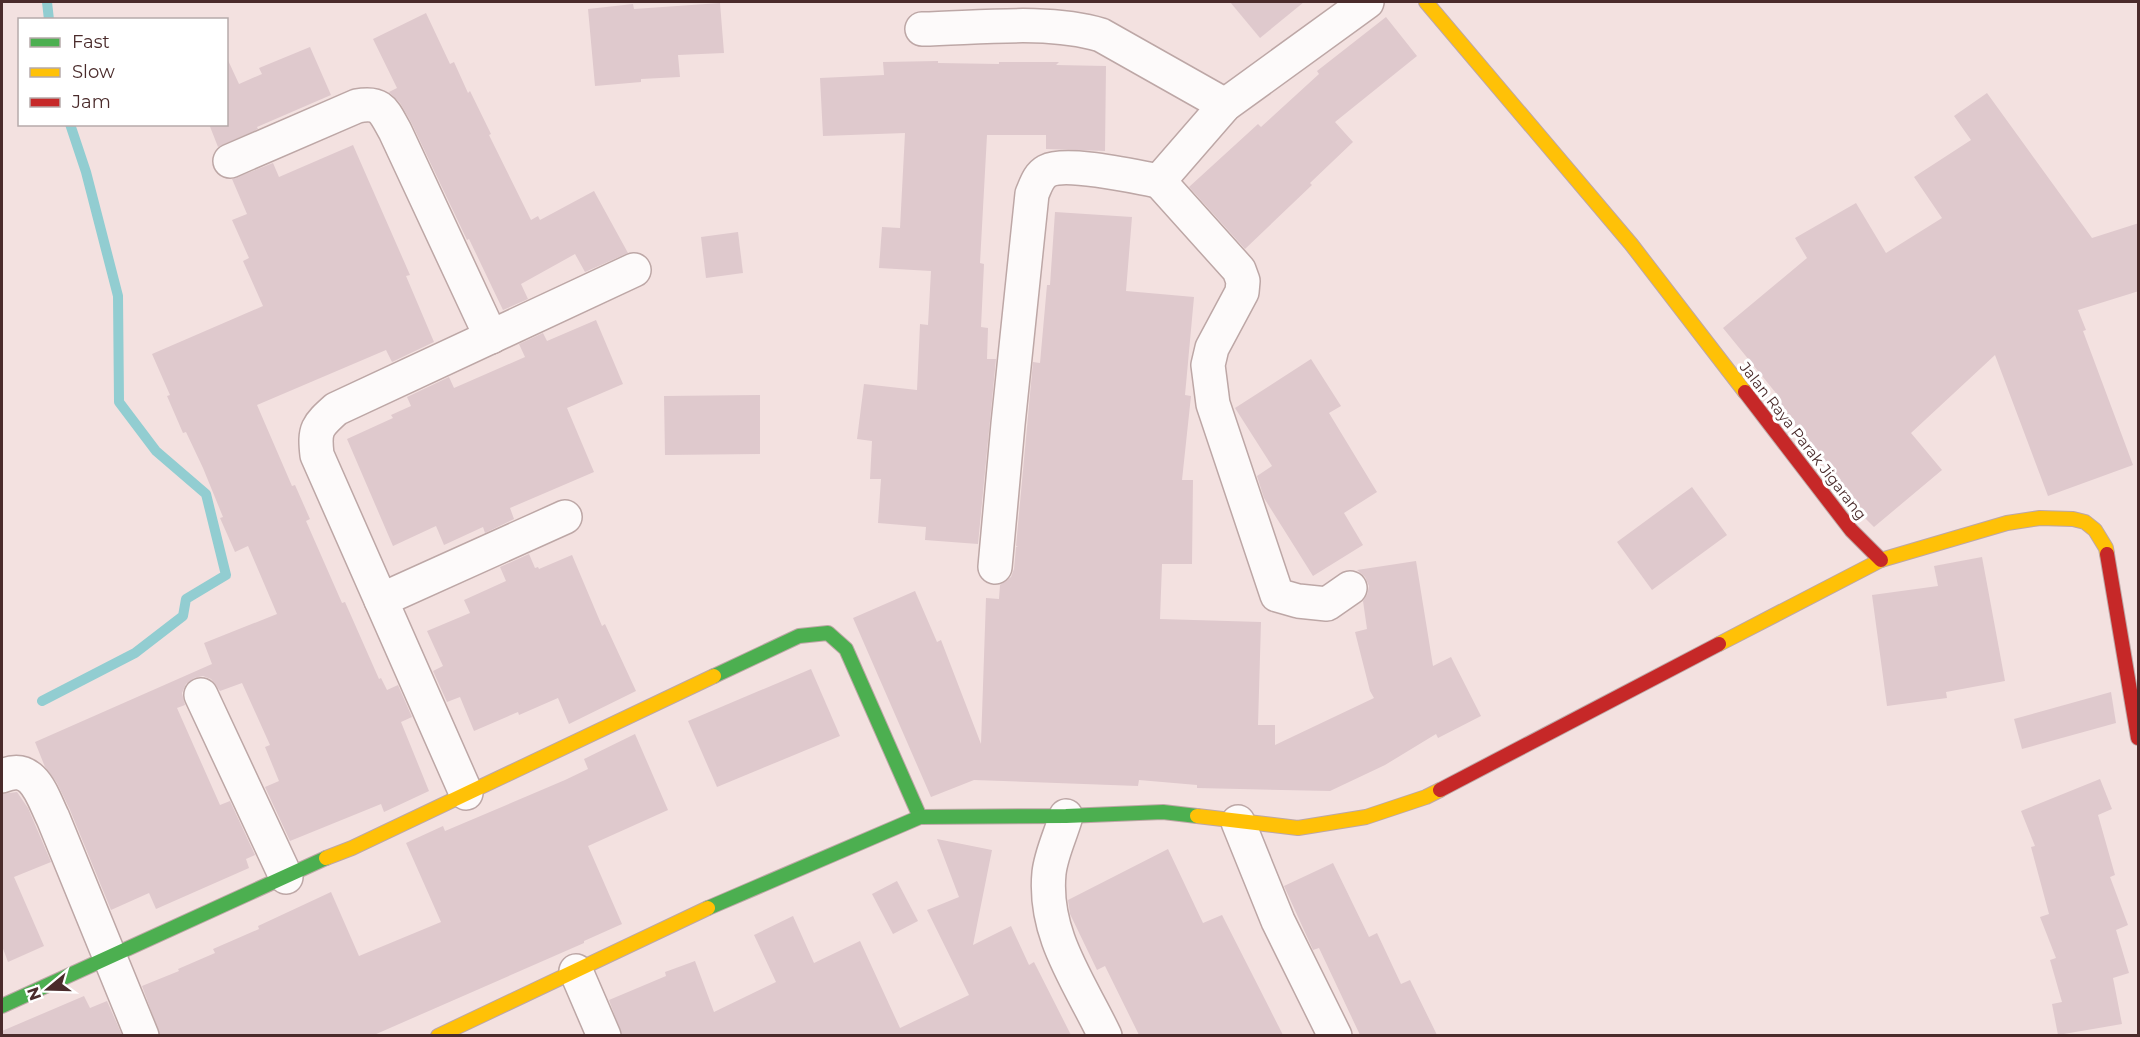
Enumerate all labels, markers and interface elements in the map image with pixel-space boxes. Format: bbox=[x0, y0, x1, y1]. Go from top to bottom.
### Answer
legend bbox=[18, 18, 228, 126]
text: Fast bbox=[72, 31, 110, 53]
text: Slow bbox=[72, 61, 115, 83]
text: Jam bbox=[71, 91, 111, 113]
street label: Jalan Raya Parak Jigarang bbox=[1735, 357, 1871, 523]
north arrow bbox=[18, 959, 78, 1019]
text: N bbox=[23, 985, 45, 1003]

